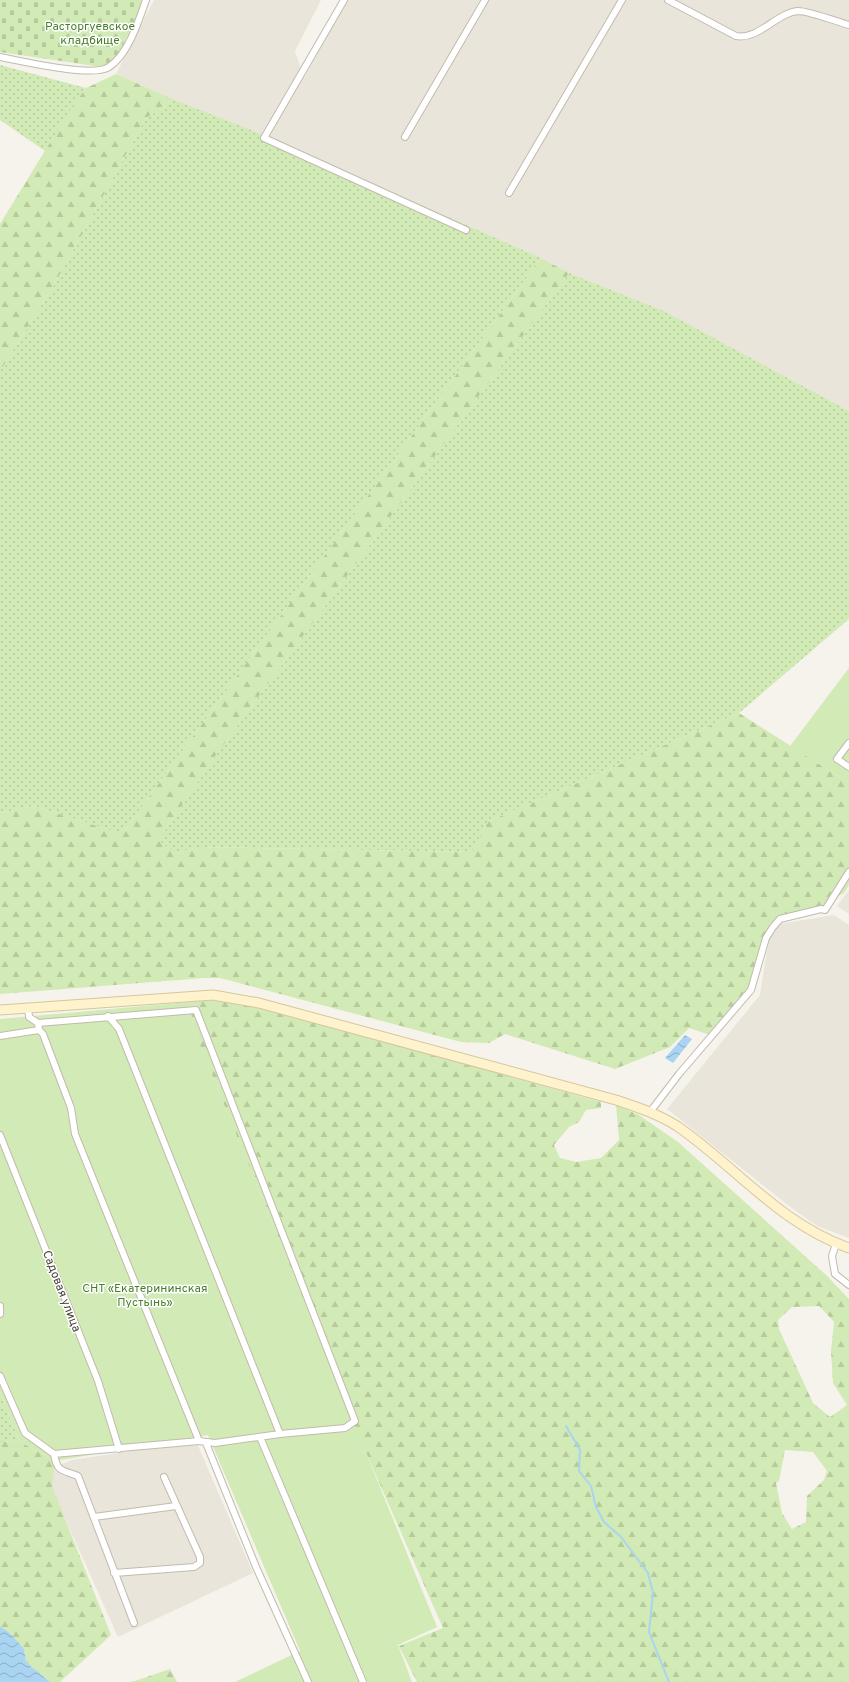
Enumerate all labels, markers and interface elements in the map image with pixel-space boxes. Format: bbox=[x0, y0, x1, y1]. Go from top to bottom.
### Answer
park label: Расторгуевское кладбище bbox=[45, 19, 135, 49]
street label: Садовая улица bbox=[38, 1248, 84, 1334]
park label: СНТ «Екатерининская Пустынь» bbox=[82, 1281, 208, 1311]

